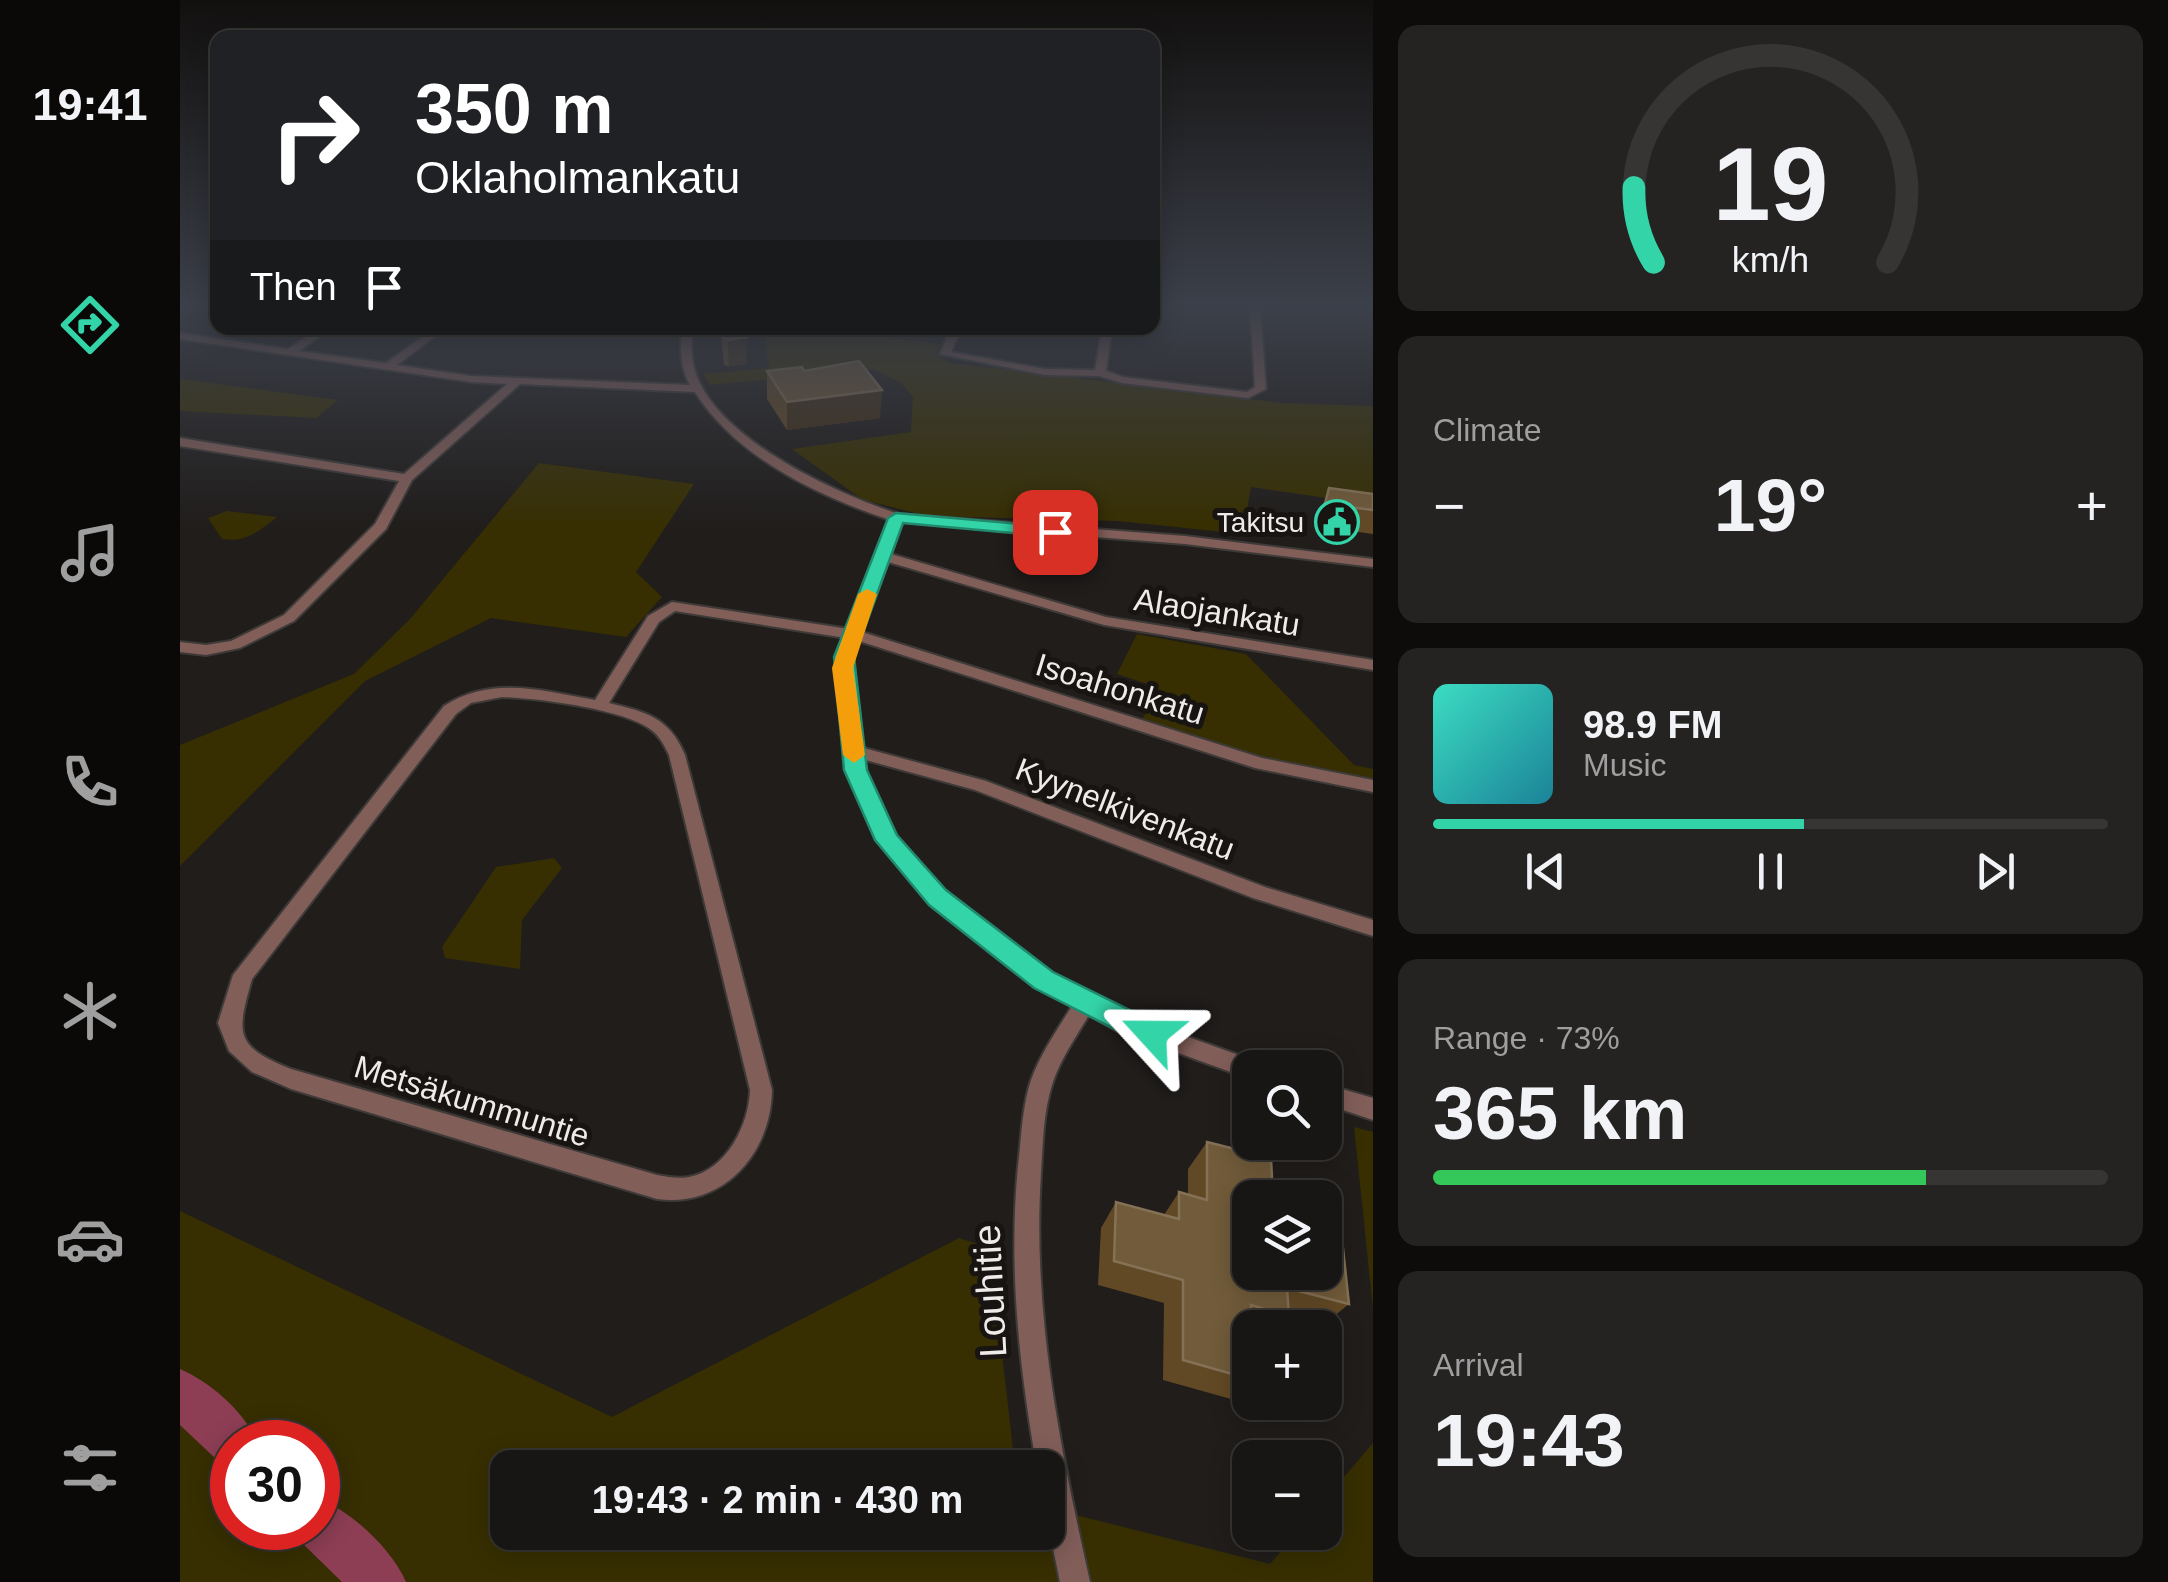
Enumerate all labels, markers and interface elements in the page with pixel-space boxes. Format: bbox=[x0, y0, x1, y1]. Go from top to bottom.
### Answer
icon: right bbox=[250, 70, 380, 200]
text: 350 m bbox=[415, 70, 613, 148]
text: 19:41 bbox=[32, 79, 148, 130]
text: 19 bbox=[1713, 126, 1828, 242]
text: Oklaholmankatu bbox=[415, 152, 740, 203]
text: km/h bbox=[1732, 240, 1809, 280]
icon: arrive bbox=[357, 260, 412, 315]
text: Then bbox=[250, 266, 337, 308]
icon: directions bbox=[55, 290, 125, 360]
text: Climate bbox=[1433, 412, 1541, 448]
text: 19° bbox=[1714, 463, 1827, 547]
text: − bbox=[1433, 475, 1465, 537]
text: + bbox=[2076, 475, 2108, 537]
pin bbox=[1013, 490, 1098, 575]
public building icon: Takitsu bbox=[1314, 499, 1360, 545]
icon: arrive bbox=[1028, 505, 1083, 560]
place label: Takitsu bbox=[1217, 507, 1304, 538]
icon: music bbox=[55, 518, 125, 588]
street label: Alaojankatu bbox=[1132, 581, 1302, 643]
street label: Isoahonkatu bbox=[1031, 646, 1209, 732]
text: 98.9 FM bbox=[1583, 704, 1722, 746]
icon: phone bbox=[55, 747, 125, 817]
text: Music bbox=[1583, 747, 1667, 783]
street label: Kyynelkivenkatu bbox=[1011, 751, 1239, 867]
icon: previous bbox=[1518, 844, 1573, 899]
icon: pause bbox=[1743, 844, 1798, 899]
icon: next bbox=[1968, 844, 2023, 899]
icon: climate bbox=[55, 976, 125, 1046]
position arrow bbox=[1100, 982, 1204, 1086]
text: Range · 73% bbox=[1433, 1020, 1620, 1056]
street label: Metsäkummuntie bbox=[350, 1048, 594, 1154]
map controls bbox=[1232, 1050, 1342, 1550]
button: search bbox=[1232, 1050, 1342, 1160]
text: 365 km bbox=[1433, 1071, 1687, 1155]
button: layers bbox=[1232, 1180, 1342, 1290]
icon: car bbox=[55, 1204, 125, 1274]
street label: Louhitie bbox=[966, 1223, 1014, 1359]
button: + bbox=[1232, 1310, 1342, 1420]
text: Arrival bbox=[1433, 1347, 1524, 1383]
text: 19:43 bbox=[1433, 1398, 1625, 1482]
speed limit sign: 30 bbox=[210, 1420, 340, 1550]
icon: filters bbox=[55, 1433, 125, 1503]
button: − bbox=[1232, 1440, 1342, 1550]
text: 19:43 · 2 min · 430 m bbox=[592, 1479, 963, 1521]

